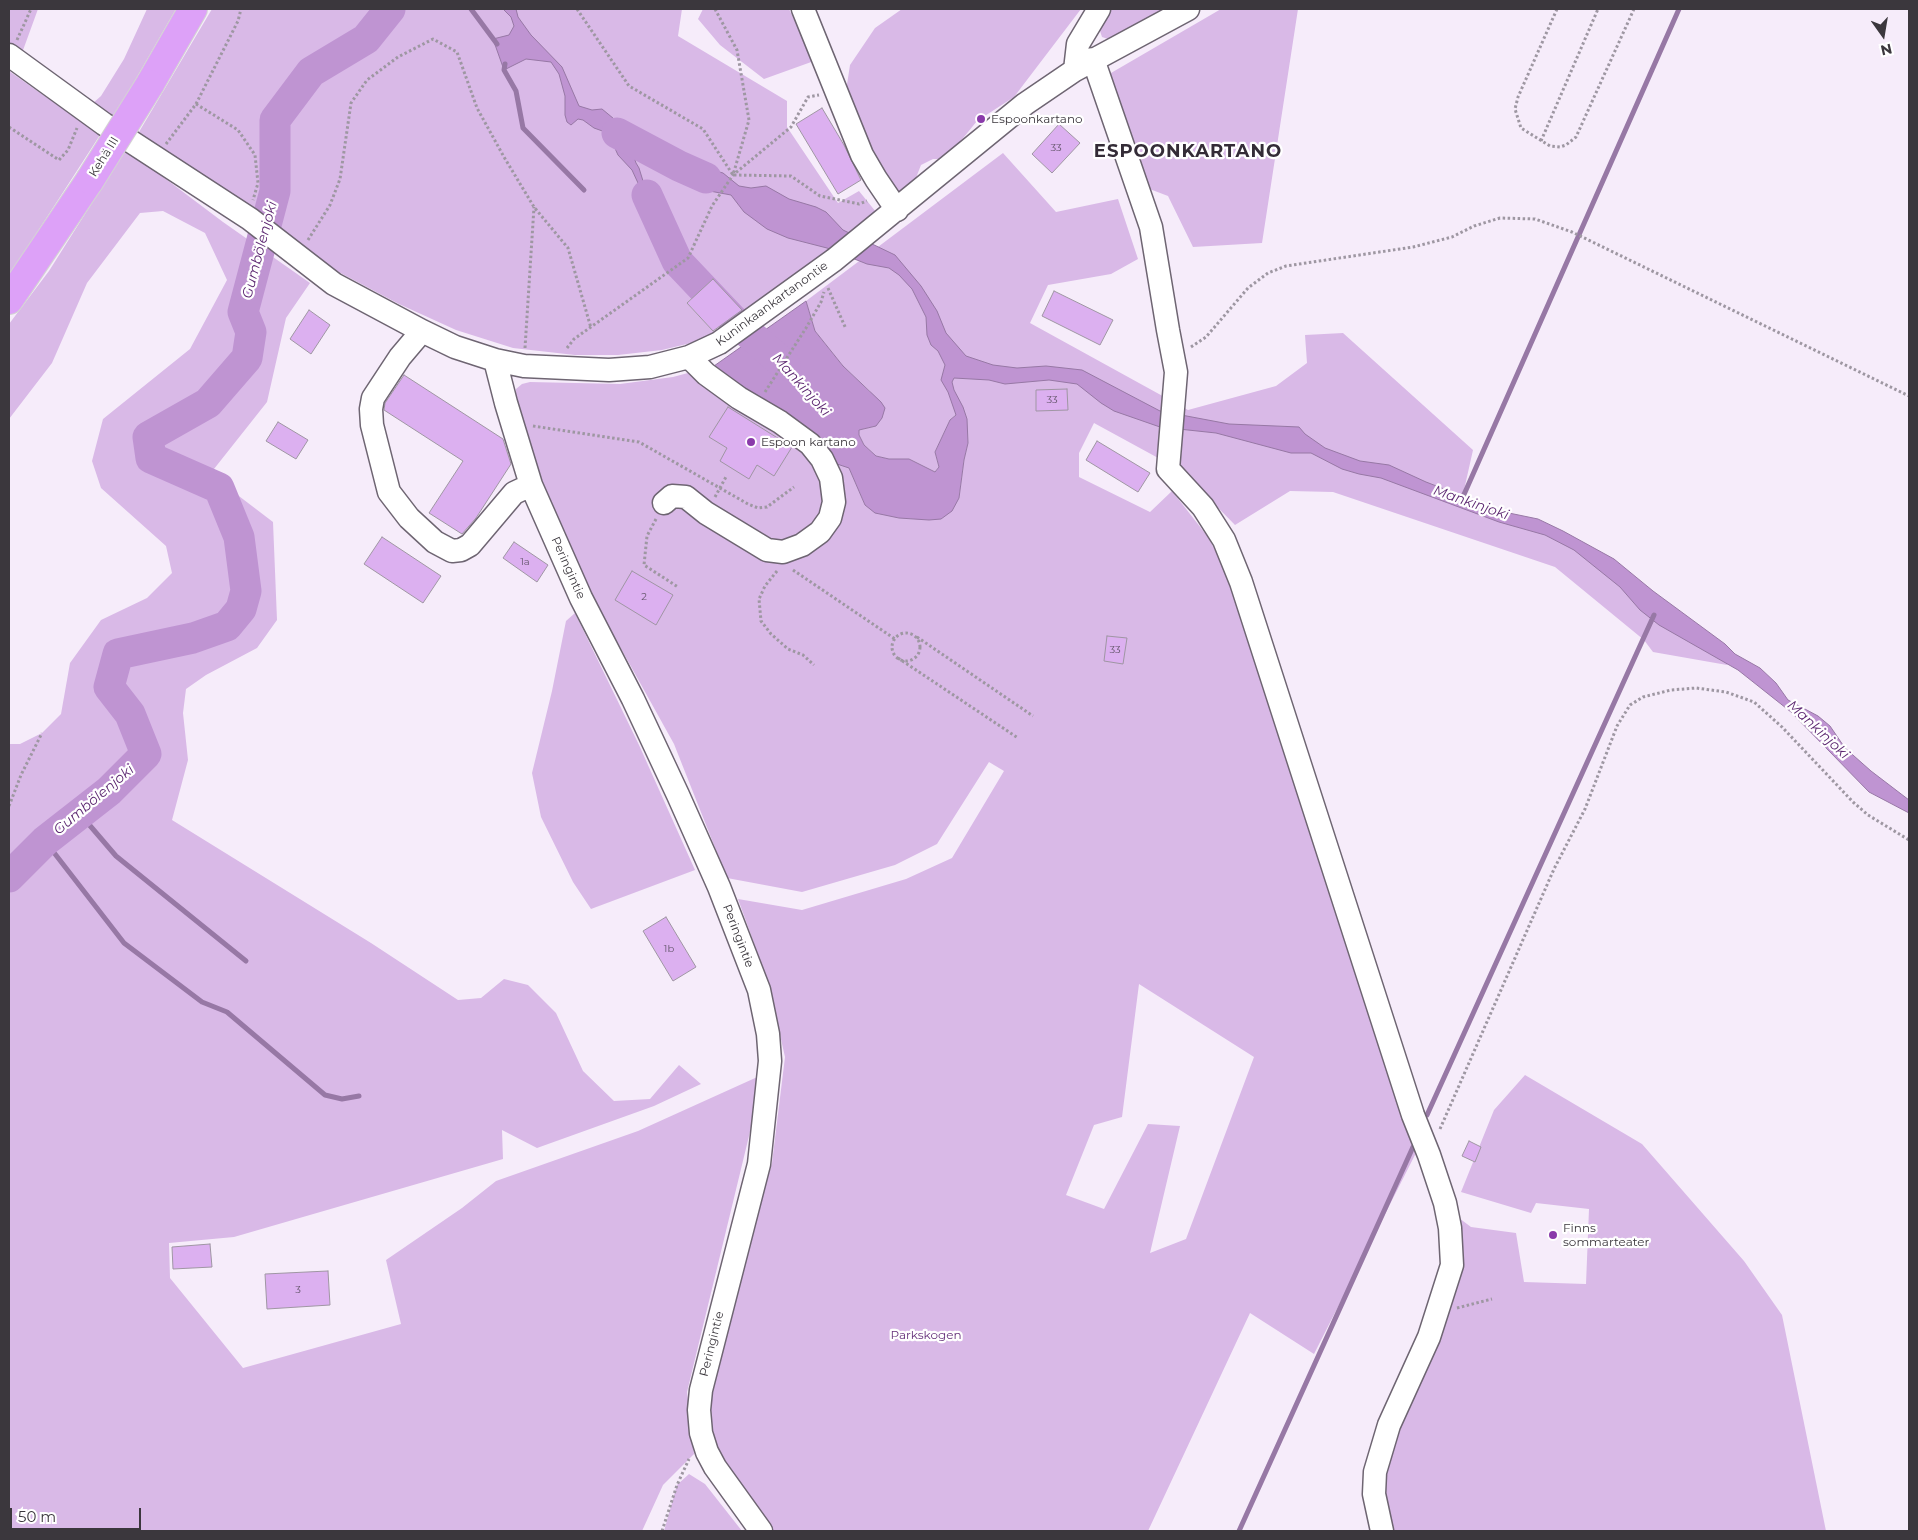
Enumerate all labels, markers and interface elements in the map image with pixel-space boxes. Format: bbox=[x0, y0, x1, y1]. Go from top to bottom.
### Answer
north arrow bbox=[1858, 10, 1908, 60]
text: N bbox=[1879, 40, 1894, 60]
place label: Espoonkartano bbox=[991, 112, 1083, 126]
marker: Espoonkartano bbox=[975, 113, 987, 125]
street label: Kehä III bbox=[86, 134, 122, 180]
district label: ESPOONKARTANO bbox=[1092, 141, 1284, 163]
house number: 33 bbox=[1050, 142, 1062, 154]
water label: Gumbölenjoki bbox=[239, 200, 281, 300]
street label: Kuninkaankartanontie bbox=[713, 258, 831, 350]
water label: Mankinjoki bbox=[768, 350, 834, 420]
house number: 33 bbox=[1046, 394, 1058, 406]
place label: Espoon kartano bbox=[761, 435, 856, 449]
marker: Espoon kartano bbox=[745, 436, 757, 448]
water label: Mankinjoki bbox=[1431, 482, 1511, 524]
street label: Peringintie bbox=[548, 535, 588, 601]
house number: 1a bbox=[520, 556, 530, 568]
house number: 2 bbox=[641, 591, 647, 603]
house number: 33 bbox=[1109, 644, 1121, 656]
water label: Mankinjoki bbox=[1784, 697, 1852, 763]
water label: Gumbölenjoki bbox=[50, 762, 138, 838]
street label: Peringintie bbox=[719, 902, 757, 970]
house number: 1b bbox=[664, 943, 674, 955]
place label: Finns sommarteater bbox=[1563, 1221, 1649, 1249]
marker: Finns sommarteater bbox=[1547, 1229, 1559, 1241]
house number: 3 bbox=[295, 1284, 301, 1296]
street label: Peringintie bbox=[697, 1310, 727, 1378]
park label: Parkskogen bbox=[890, 1328, 962, 1342]
scale bar bbox=[12, 1498, 144, 1530]
text: 50 m bbox=[18, 1507, 56, 1526]

